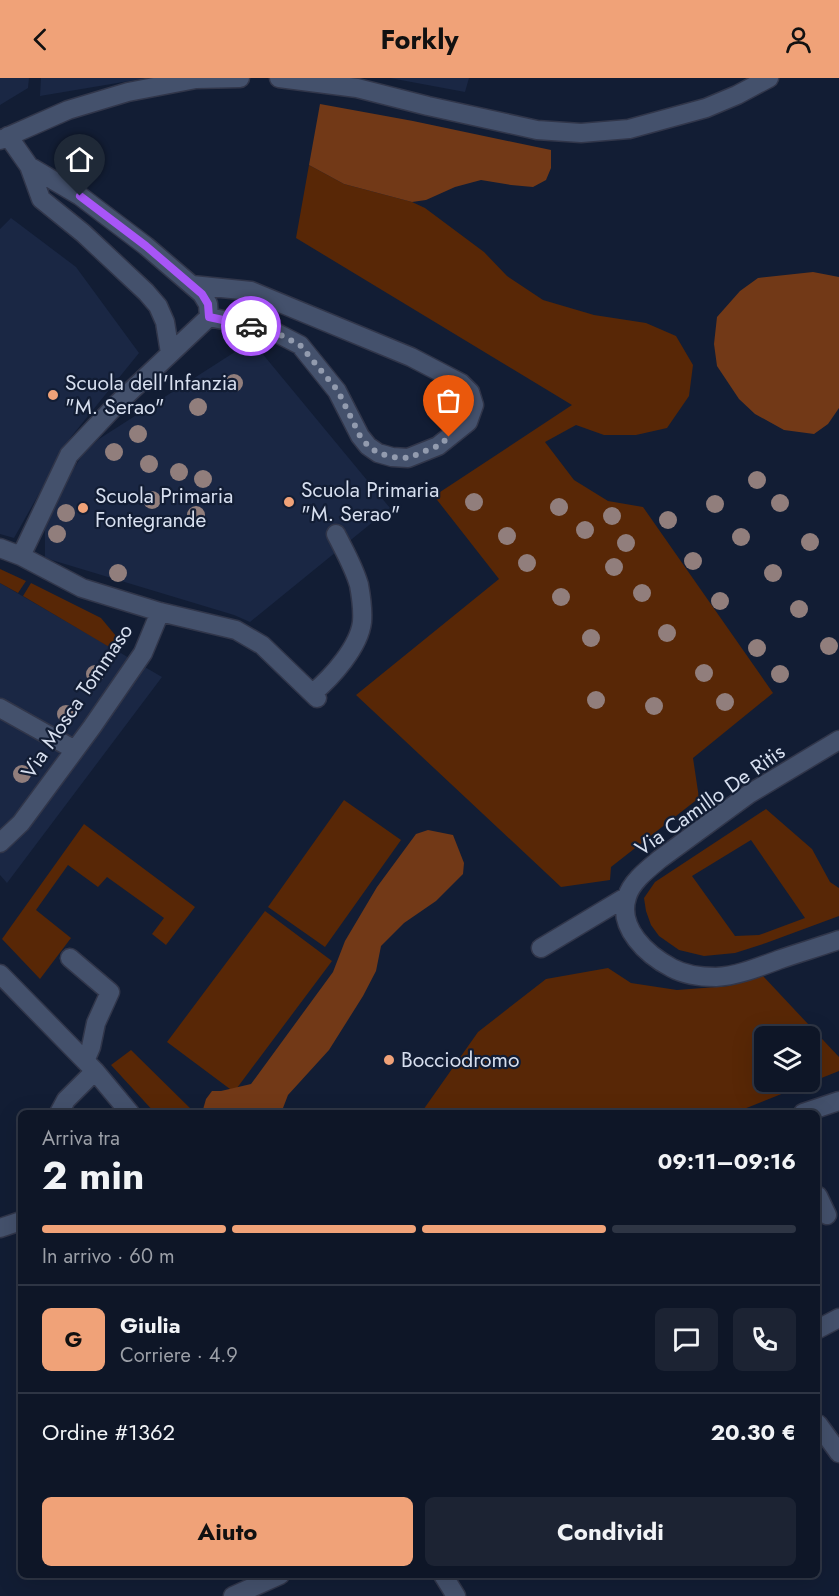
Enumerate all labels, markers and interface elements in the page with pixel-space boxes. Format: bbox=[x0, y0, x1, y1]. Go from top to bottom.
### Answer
text: Forkly bbox=[380, 20, 459, 59]
icon: back bbox=[24, 23, 57, 56]
icon: person bbox=[782, 23, 815, 56]
pin bbox=[54, 134, 105, 196]
icon: home bbox=[63, 143, 96, 176]
courier bbox=[221, 296, 281, 356]
icon: car bbox=[235, 310, 268, 343]
place label: Scuola dell'Infanzia "M. Serao" bbox=[65, 368, 237, 422]
pin bbox=[423, 375, 474, 437]
icon: bag bbox=[432, 384, 465, 417]
marker: Scuola dell'Infanzia "M. Serao" bbox=[46, 388, 60, 402]
place label: Scuola Primaria "M. Serao" bbox=[301, 475, 439, 529]
place label: Scuola Primaria Fontegrande bbox=[95, 481, 233, 535]
marker: Scuola Primaria "M. Serao" bbox=[282, 495, 296, 509]
marker: Scuola Primaria Fontegrande bbox=[76, 501, 90, 515]
street label: Via Mosca Tommaso bbox=[14, 618, 140, 784]
street label: Via Camillo De Ritis bbox=[629, 737, 791, 863]
map controls bbox=[754, 1026, 820, 1092]
button: layers bbox=[754, 1026, 820, 1092]
place label: Bocciodromo bbox=[401, 1045, 519, 1075]
marker: Bocciodromo bbox=[382, 1053, 396, 1067]
text: Arriva tra bbox=[42, 1124, 120, 1153]
text: 09:11–09:16 bbox=[658, 1145, 796, 1177]
text: 2 min bbox=[42, 1147, 144, 1204]
text: In arrivo · 60 m bbox=[42, 1242, 174, 1271]
button: chat bbox=[655, 1308, 718, 1371]
button: phone bbox=[733, 1308, 796, 1371]
text: Giulia bbox=[120, 1309, 181, 1341]
text: G bbox=[65, 1323, 82, 1355]
text: Corriere · 4.9 bbox=[120, 1341, 238, 1370]
text: Ordine #1362 bbox=[42, 1416, 175, 1448]
text: 20.30 € bbox=[711, 1416, 796, 1448]
button: Aiuto bbox=[42, 1497, 413, 1566]
button: Condividi bbox=[425, 1497, 796, 1566]

